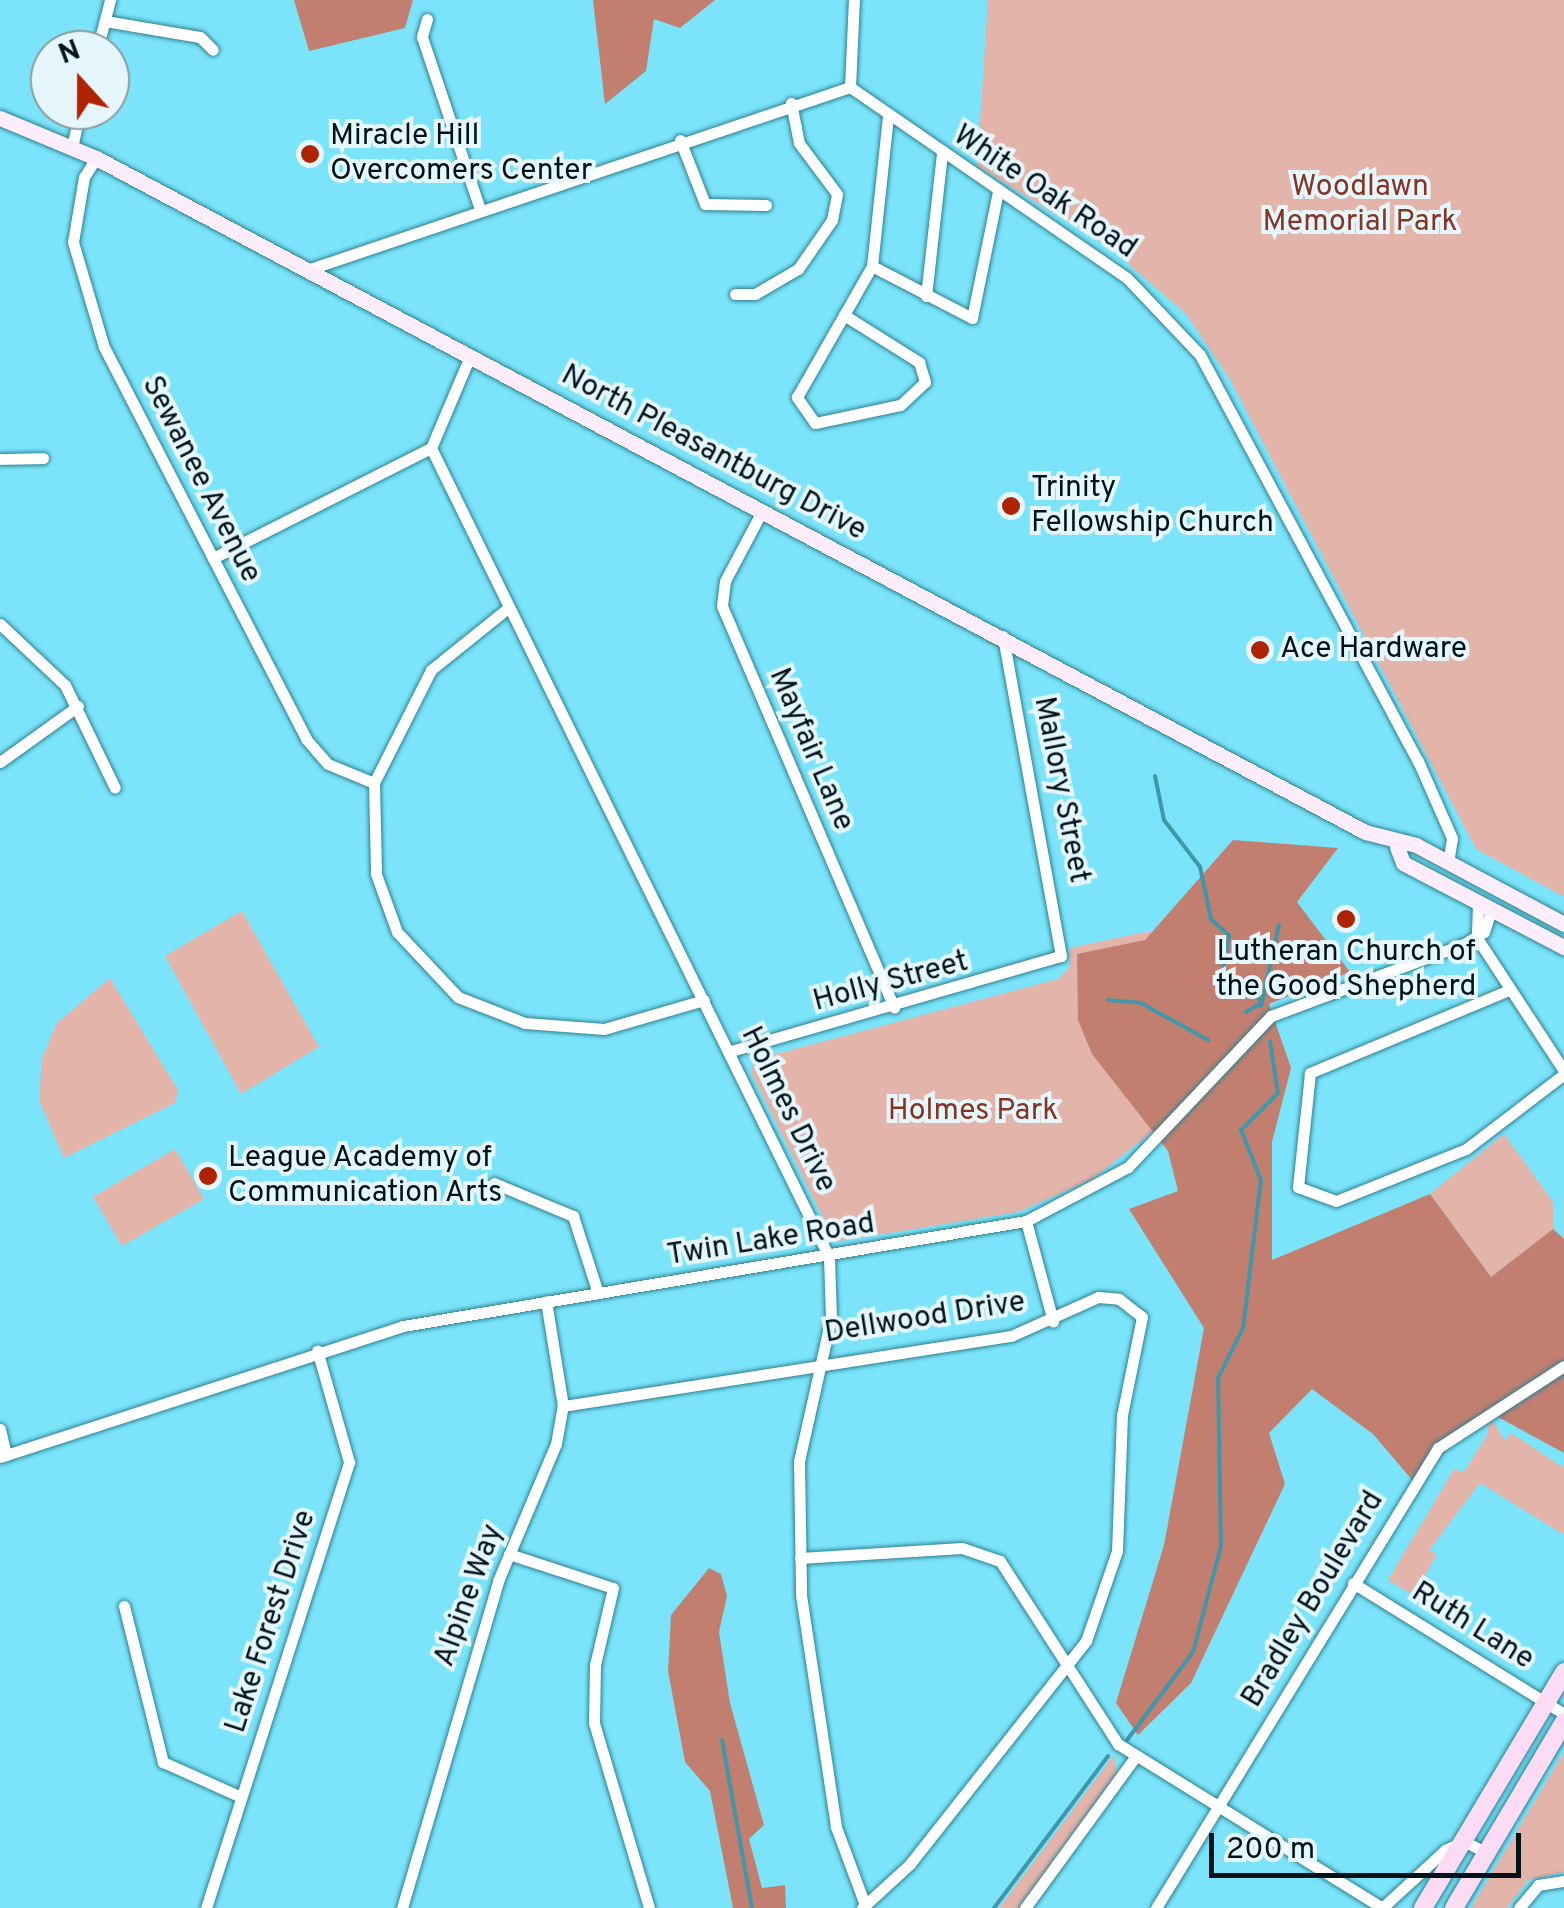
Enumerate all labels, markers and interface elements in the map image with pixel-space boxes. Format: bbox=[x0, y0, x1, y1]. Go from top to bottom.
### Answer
north arrow bbox=[30, 30, 130, 130]
text: N bbox=[54, 33, 86, 74]
street label: White Oak Road bbox=[945, 118, 1143, 268]
place label: Miracle Hill Overcomers Center bbox=[330, 119, 592, 190]
marker: Miracle Hill Overcomers Center bbox=[299, 143, 321, 165]
park label: Woodlawn Memorial Park bbox=[1263, 170, 1457, 240]
street label: North Pleasantburg Drive bbox=[554, 358, 872, 550]
street label: Sewanee Avenue bbox=[132, 370, 268, 590]
place label: Trinity Fellowship Church bbox=[1031, 471, 1274, 542]
marker: Trinity Fellowship Church bbox=[1000, 495, 1022, 517]
place label: Ace Hardware bbox=[1280, 632, 1467, 668]
marker: Ace Hardware bbox=[1249, 639, 1271, 661]
street label: Mayfair Lane bbox=[760, 663, 860, 837]
street label: Mallory Street bbox=[1024, 694, 1096, 886]
marker: Lutheran Church of the Good Shepherd bbox=[1335, 908, 1357, 930]
place label: Lutheran Church of the Good Shepherd bbox=[1216, 935, 1476, 1006]
street label: Holly Street bbox=[810, 945, 972, 1021]
street label: Holmes Drive bbox=[731, 1021, 843, 1199]
park label: Holmes Park bbox=[888, 1094, 1058, 1130]
place label: League Academy of Communication Arts bbox=[228, 1141, 504, 1212]
marker: League Academy of Communication Arts bbox=[197, 1165, 219, 1187]
street label: Twin Lake Road bbox=[665, 1207, 877, 1275]
street label: Dellwood Drive bbox=[822, 1285, 1028, 1353]
street label: Bradley Boulevard bbox=[1235, 1485, 1393, 1715]
street label: Lake Forest Drive bbox=[219, 1506, 325, 1738]
street label: Alpine Way bbox=[428, 1520, 512, 1672]
street label: Ruth Lane bbox=[1404, 1575, 1540, 1679]
scale bar bbox=[1214, 1813, 1526, 1875]
text: 200 m bbox=[1226, 1832, 1315, 1869]

